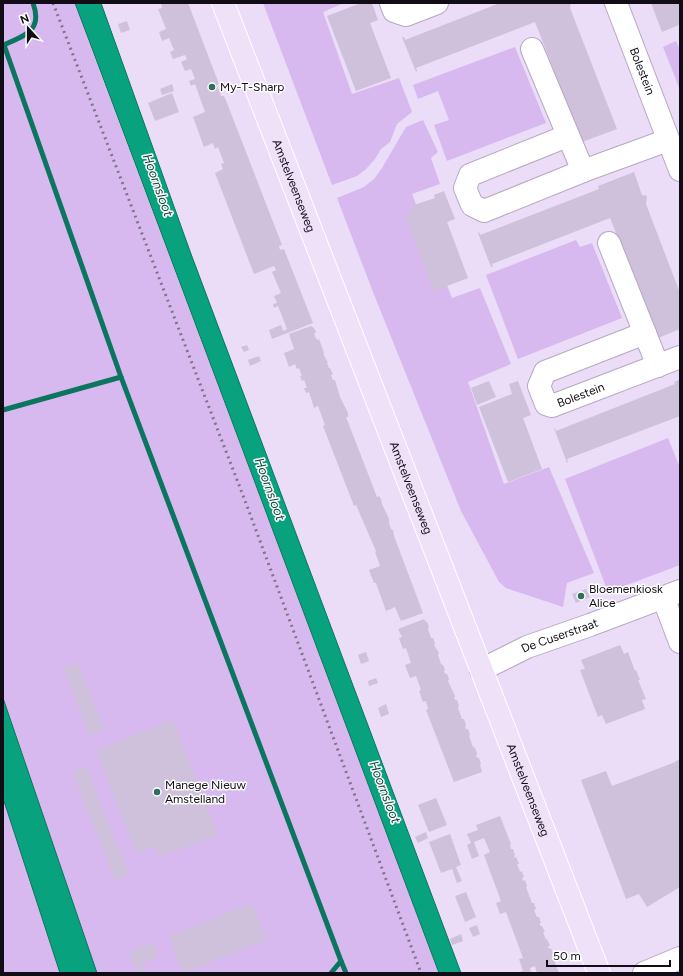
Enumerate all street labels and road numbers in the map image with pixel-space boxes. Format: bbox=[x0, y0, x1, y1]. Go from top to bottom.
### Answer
street label: Bolestein bbox=[627, 45, 658, 97]
street label: Amstelveenseweg bbox=[270, 137, 318, 234]
street label: Bolestein bbox=[555, 379, 607, 410]
street label: Amstelveenseweg bbox=[387, 439, 435, 536]
street label: De Cuserstraat bbox=[519, 615, 600, 656]
street label: Amstelveenseweg bbox=[504, 742, 552, 838]

